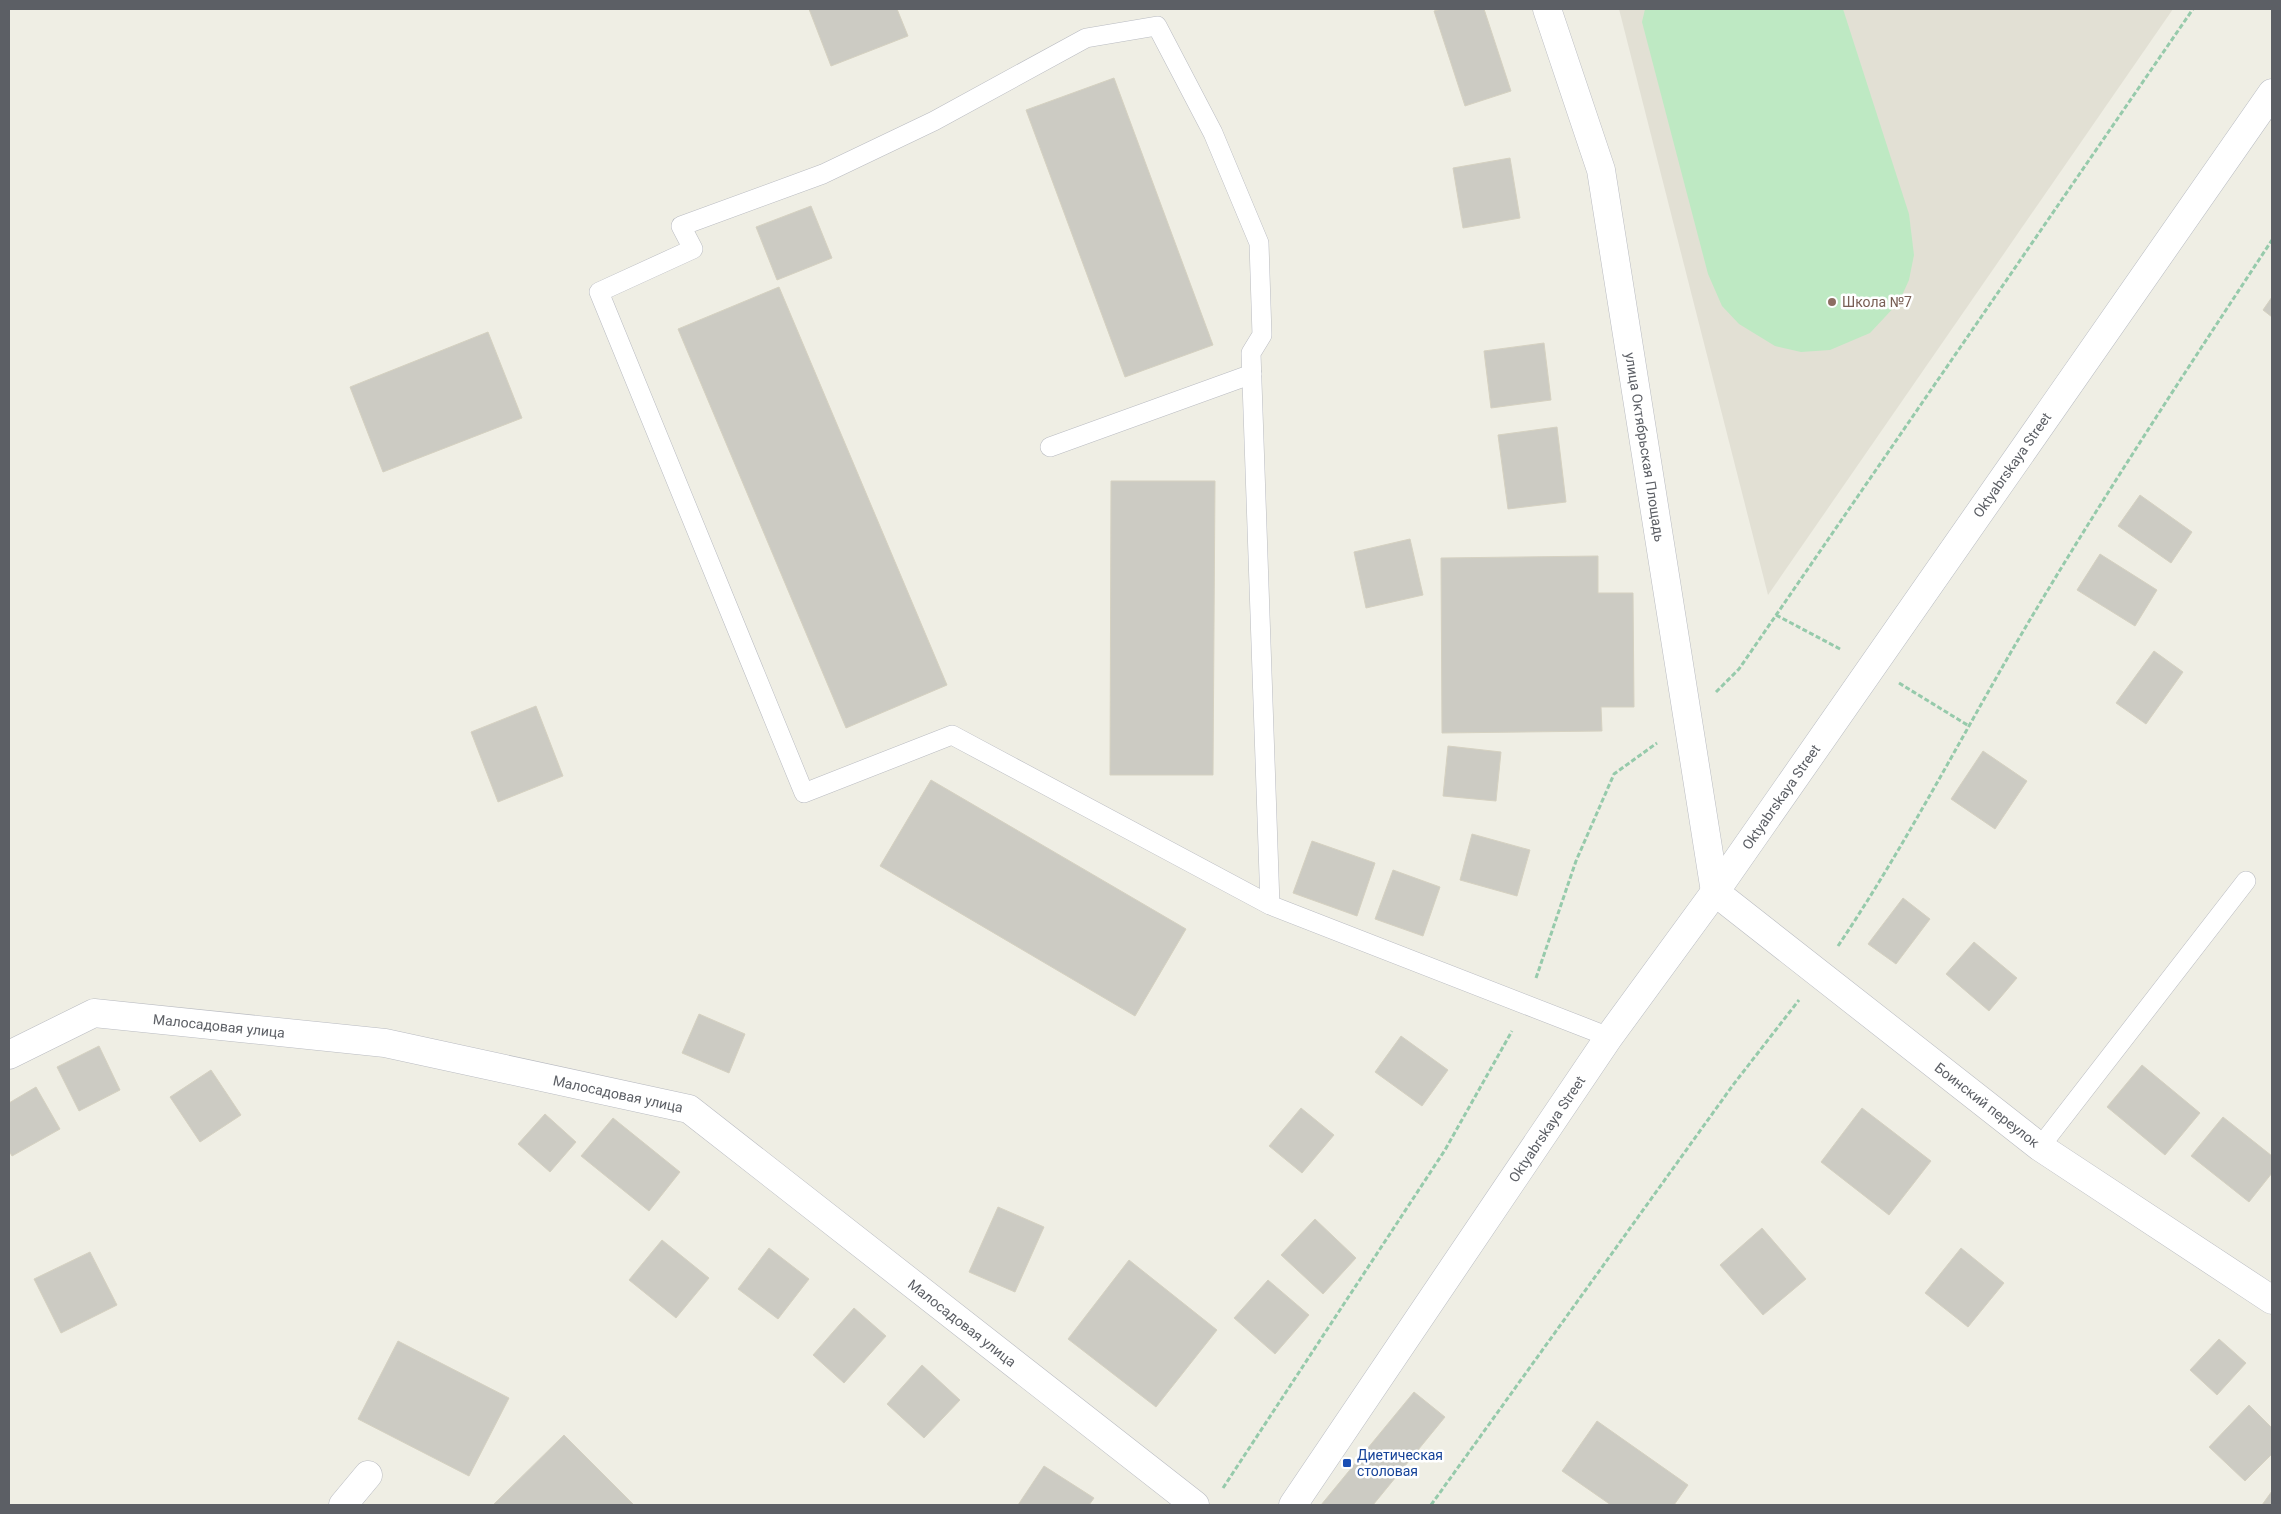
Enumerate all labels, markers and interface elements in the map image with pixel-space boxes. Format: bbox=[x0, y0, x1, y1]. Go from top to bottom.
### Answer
place label: Школа №7 bbox=[1842, 294, 1912, 310]
marker: Школа №7 bbox=[1826, 296, 1838, 308]
street label: улица Октябрьская Площадь bbox=[1622, 351, 1668, 543]
street label: Oktyabrskaya Street bbox=[1970, 409, 2054, 521]
street label: Oktyabrskaya Street bbox=[1739, 741, 1823, 853]
street label: Малосадовая улица bbox=[152, 1011, 286, 1041]
street label: Боинский переулок bbox=[1932, 1059, 2043, 1151]
street label: Малосадовая улица bbox=[552, 1072, 684, 1116]
street label: Oktyabrskaya Street bbox=[1506, 1073, 1589, 1185]
street label: Малосадовая улица bbox=[905, 1276, 1019, 1370]
place label: Диетическая столовая bbox=[1357, 1447, 1443, 1479]
marker: Диетическая столовая bbox=[1341, 1457, 1353, 1469]

